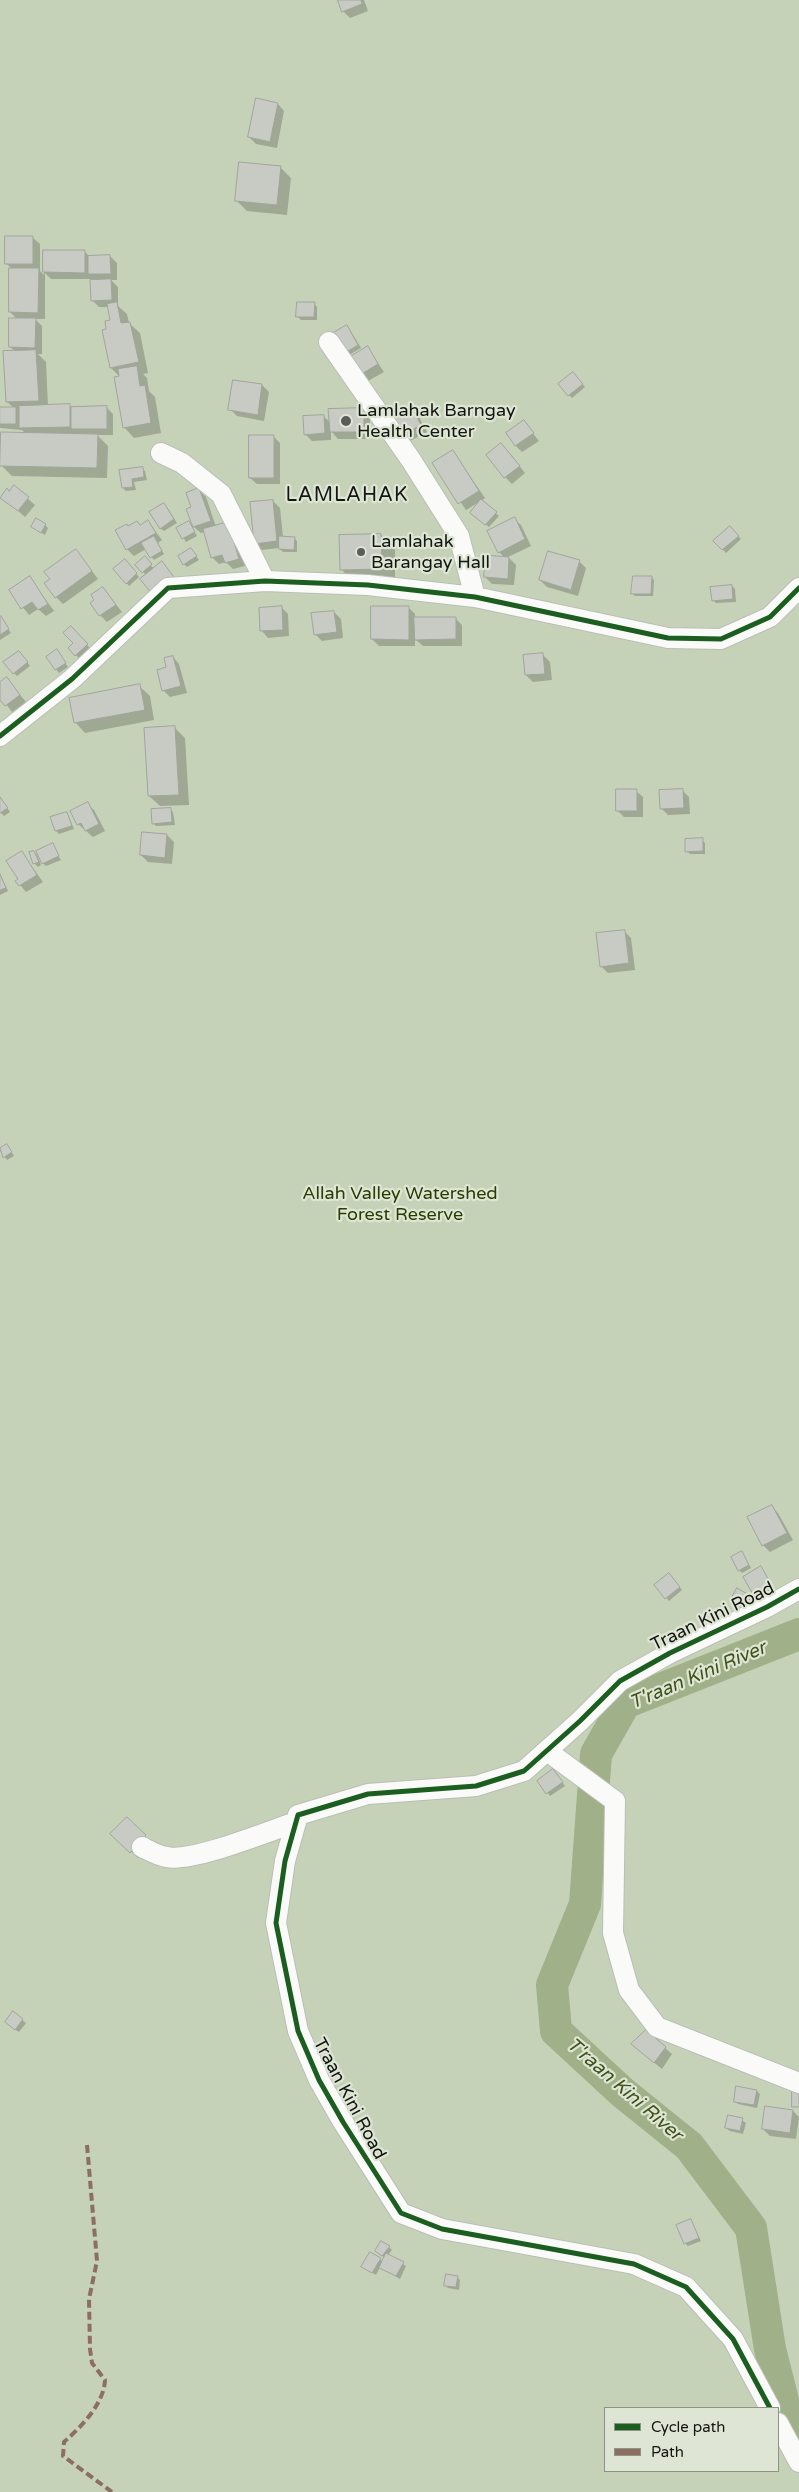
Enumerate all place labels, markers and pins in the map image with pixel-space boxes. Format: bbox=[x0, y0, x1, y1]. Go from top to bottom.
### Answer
place label: Lamlahak Barngay Health Center bbox=[357, 400, 516, 442]
marker: Lamlahak Barngay Health Center bbox=[339, 414, 353, 428]
place label: Lamlahak Barangay Hall bbox=[371, 531, 490, 574]
marker: Lamlahak Barangay Hall bbox=[355, 546, 367, 558]

